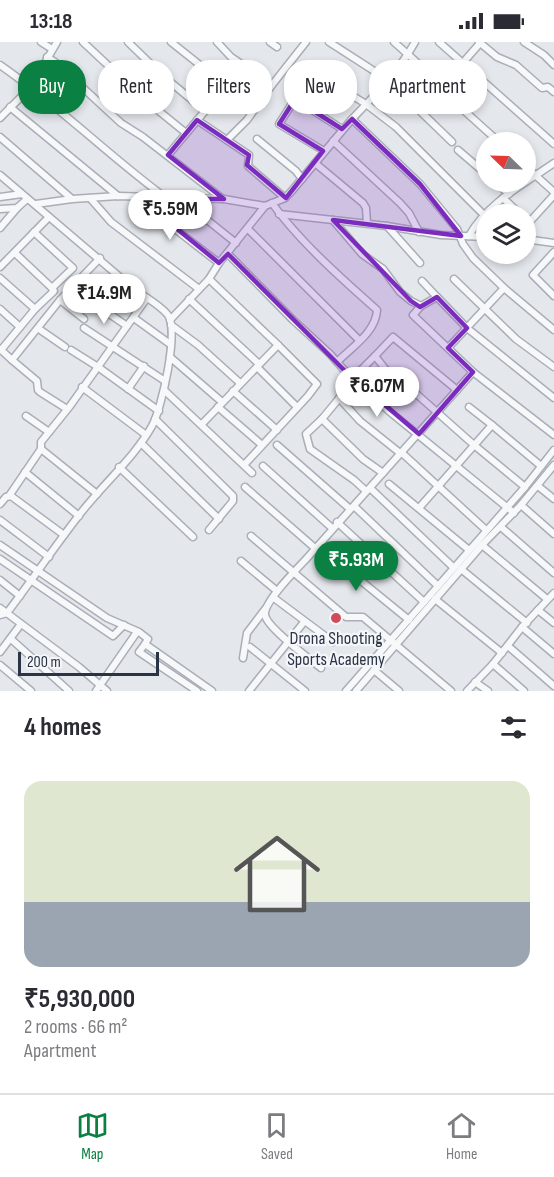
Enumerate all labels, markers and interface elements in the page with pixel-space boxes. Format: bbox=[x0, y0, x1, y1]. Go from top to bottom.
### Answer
text: 13:18 bbox=[30, 8, 72, 35]
chip: Buy bbox=[18, 60, 86, 114]
chip: Rent bbox=[98, 60, 174, 114]
chip: Filters bbox=[186, 60, 272, 114]
chip: New bbox=[284, 60, 357, 114]
chip: Apartment bbox=[369, 60, 487, 114]
north arrow bbox=[476, 132, 536, 192]
map controls bbox=[476, 132, 536, 264]
pin: ₹5.59M bbox=[121, 190, 219, 241]
text: ₹5.59M bbox=[142, 197, 198, 221]
button: layers bbox=[476, 204, 536, 264]
pin: ₹14.9M bbox=[55, 274, 153, 325]
text: ₹14.9M bbox=[76, 281, 132, 305]
pin: ₹6.07M bbox=[328, 367, 426, 418]
text: ₹6.07M bbox=[349, 374, 405, 398]
pin: ₹5.93M bbox=[307, 541, 405, 592]
text: ₹5.93M bbox=[328, 548, 384, 572]
marker: Drona Shooting Sports Academy bbox=[329, 611, 343, 625]
place label: Drona Shooting Sports Academy bbox=[287, 628, 385, 670]
scale bar bbox=[18, 649, 159, 676]
text: 200 m bbox=[27, 653, 61, 672]
icon: filters bbox=[497, 711, 530, 744]
text: 4 homes bbox=[24, 712, 101, 743]
icon: home bbox=[223, 820, 331, 928]
text: ₹5,930,000 bbox=[24, 984, 135, 1015]
text: 2 rooms · 66 m² bbox=[24, 1015, 128, 1039]
text: Apartment bbox=[24, 1039, 97, 1063]
tab: Map bbox=[76, 1109, 109, 1164]
tab: Saved bbox=[260, 1109, 293, 1164]
tab: Home bbox=[445, 1109, 478, 1164]

